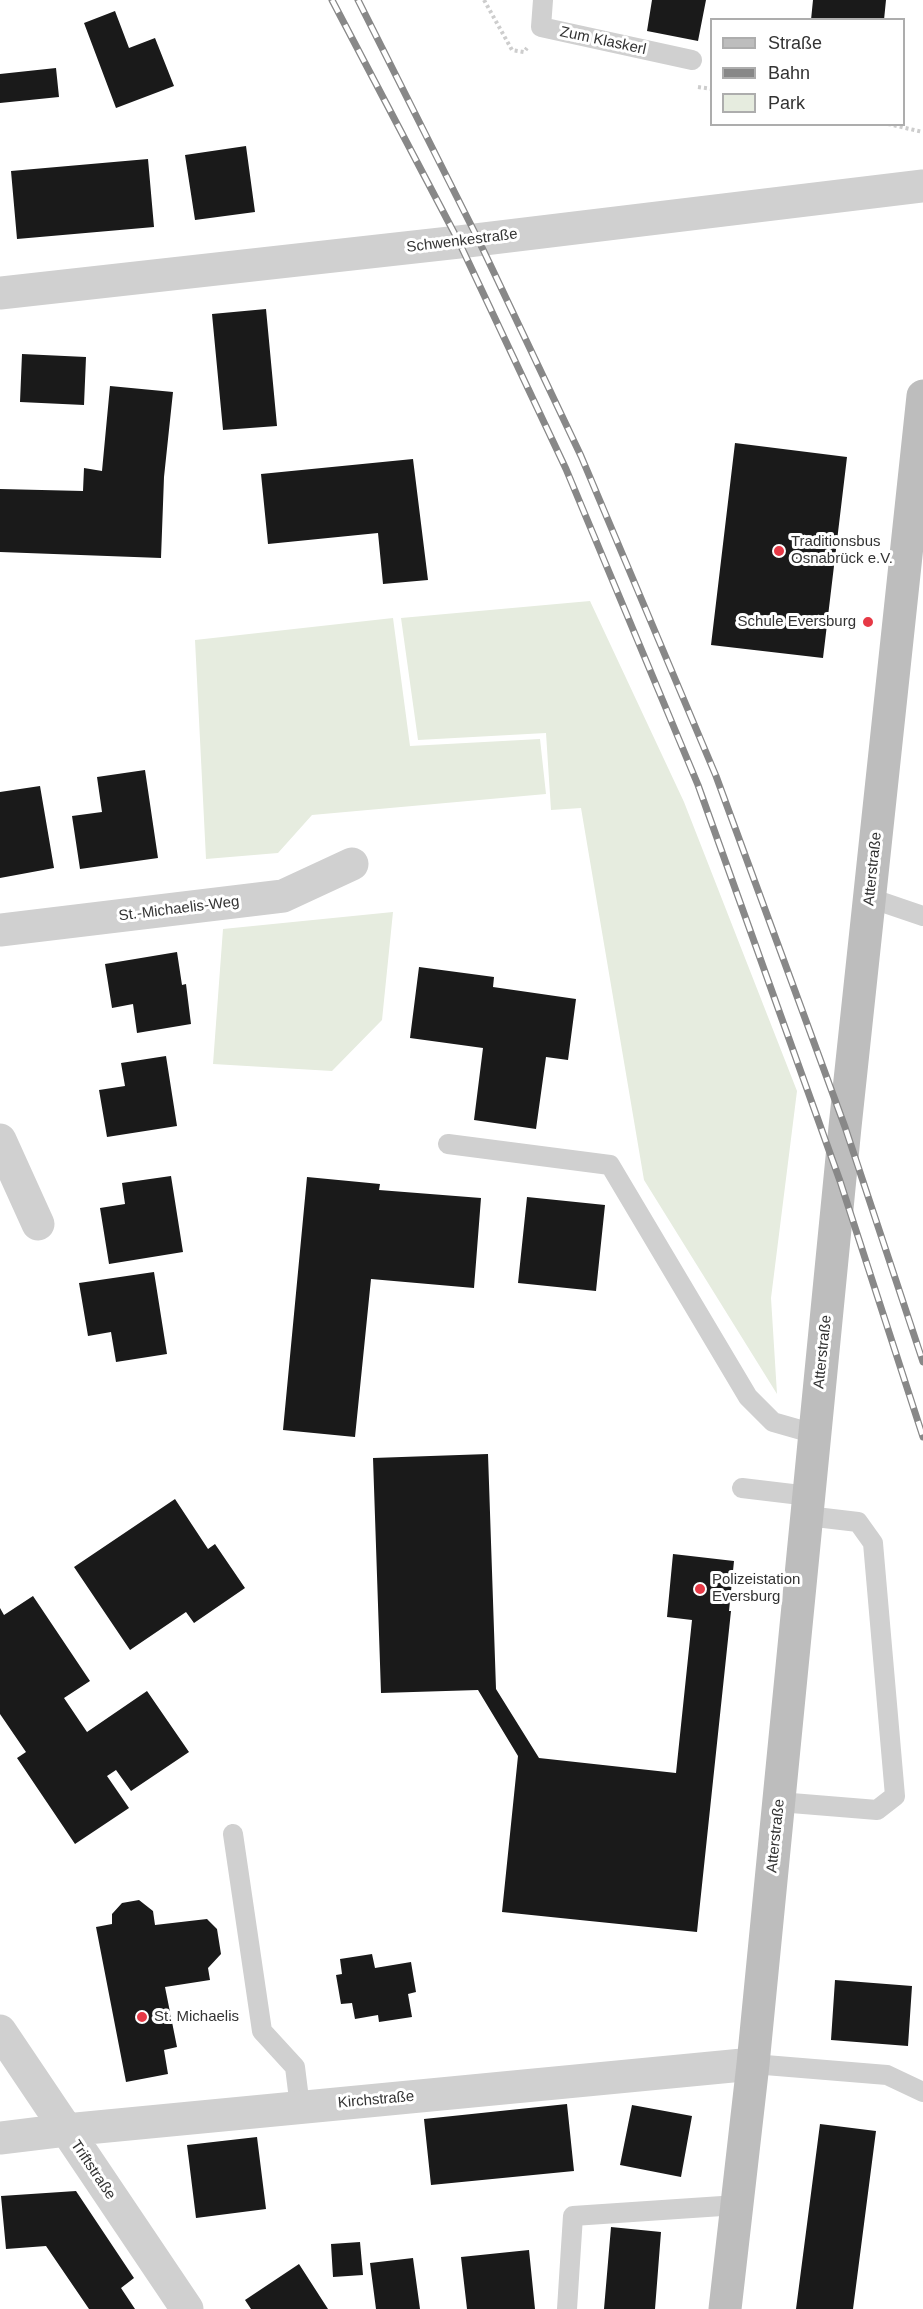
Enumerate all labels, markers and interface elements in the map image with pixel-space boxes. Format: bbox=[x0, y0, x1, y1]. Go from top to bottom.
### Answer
legend bbox=[710, 18, 905, 126]
street label: Zum Klaskerl bbox=[558, 23, 648, 59]
text: Straße bbox=[768, 33, 822, 53]
text: Bahn bbox=[768, 63, 810, 83]
text: Park bbox=[768, 93, 805, 113]
street label: Schwenkestraße bbox=[405, 225, 519, 257]
place label: Traditionsbus Osnabrück e.V. bbox=[791, 533, 893, 568]
marker: Traditionsbus Osnabrück e.V. bbox=[772, 544, 786, 558]
place label: Schule Eversburg bbox=[738, 613, 856, 631]
marker: Schule Eversburg bbox=[861, 615, 875, 629]
street label: Atterstraße bbox=[860, 831, 886, 907]
street label: St.-Michaelis-Weg bbox=[118, 893, 240, 925]
street label: Atterstraße bbox=[810, 1314, 836, 1390]
place label: Polizeistation Eversburg bbox=[712, 1571, 800, 1606]
marker: Polizeistation Eversburg bbox=[693, 1582, 707, 1596]
street label: Atterstraße bbox=[763, 1798, 789, 1874]
place label: St. Michaelis bbox=[154, 2008, 239, 2026]
marker: St. Michaelis bbox=[135, 2010, 149, 2024]
street label: Kirchstraße bbox=[337, 2088, 415, 2112]
street label: Triftstraße bbox=[67, 2137, 119, 2203]

